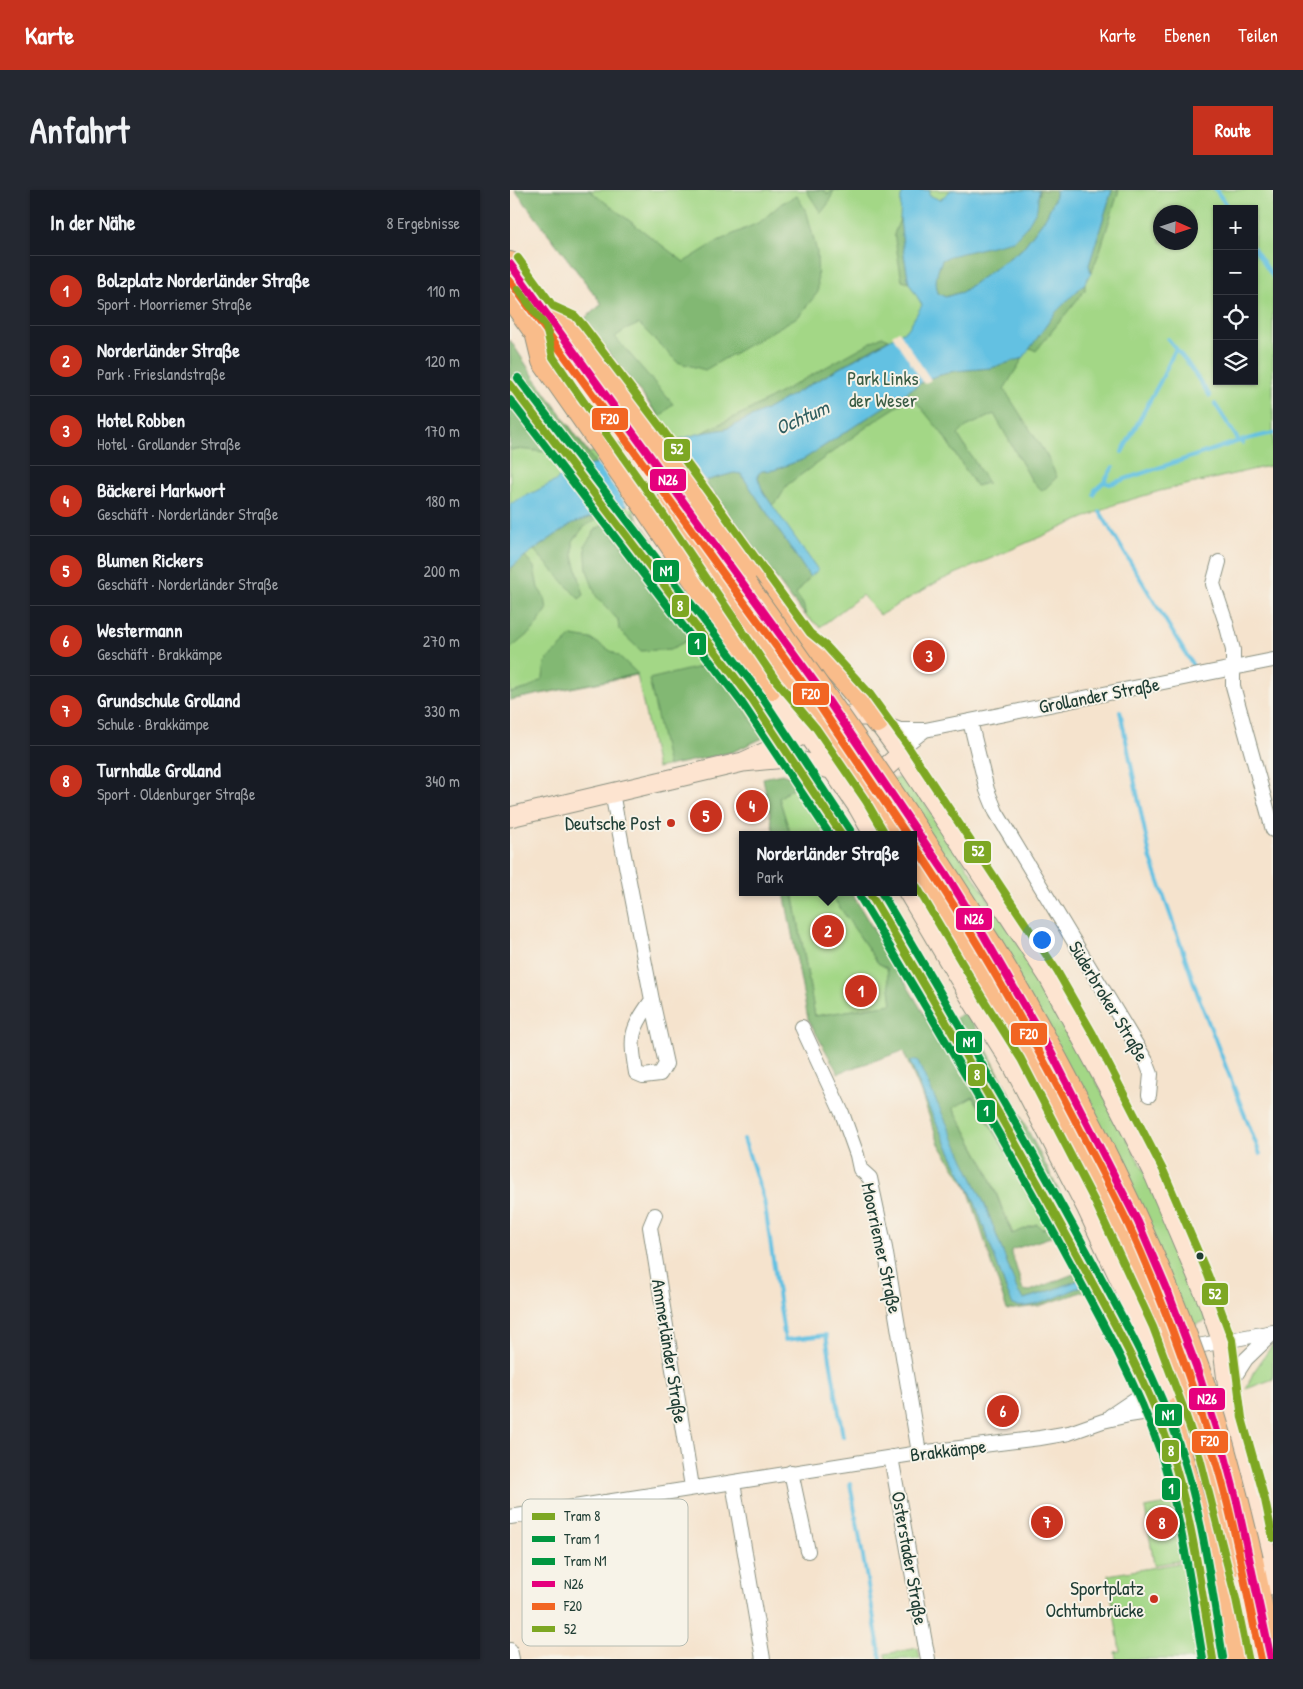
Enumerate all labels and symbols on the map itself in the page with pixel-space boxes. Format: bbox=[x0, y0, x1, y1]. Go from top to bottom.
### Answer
north arrow bbox=[1153, 205, 1198, 250]
park label: Park Links der Weser bbox=[847, 365, 919, 413]
water label: Ochtum bbox=[771, 393, 834, 441]
line badge: F20 bbox=[591, 407, 629, 431]
text: F20 bbox=[600, 409, 620, 428]
line badge: 52 bbox=[663, 438, 691, 462]
text: 52 bbox=[671, 439, 684, 458]
line badge: N26 bbox=[649, 468, 687, 492]
text: N26 bbox=[658, 470, 678, 489]
line badge: N1 bbox=[652, 559, 680, 583]
text: N1 bbox=[660, 561, 672, 580]
line badge: 8 bbox=[671, 594, 690, 618]
text: 8 bbox=[677, 596, 683, 615]
line badge: 1 bbox=[687, 632, 707, 656]
text: 1 bbox=[694, 634, 700, 653]
pin: 3 bbox=[913, 637, 945, 675]
street label: Grollander Straße bbox=[1036, 670, 1162, 719]
line badge: F20 bbox=[792, 682, 830, 706]
text: F20 bbox=[801, 684, 821, 703]
pin: 4 bbox=[736, 787, 768, 825]
pin: 5 bbox=[690, 797, 722, 835]
place label: Deutsche Post bbox=[565, 810, 661, 836]
marker: Deutsche Post bbox=[665, 817, 677, 829]
line badge: 52 bbox=[963, 840, 992, 864]
text: 52 bbox=[972, 841, 985, 860]
line badge: N26 bbox=[955, 907, 993, 931]
text: N26 bbox=[964, 909, 984, 928]
pin: 2 bbox=[812, 912, 844, 950]
your location bbox=[1029, 927, 1055, 953]
street label: Süderbroker Straße bbox=[1063, 936, 1155, 1066]
pin: 1 bbox=[845, 972, 877, 1010]
line badge: F20 bbox=[1010, 1022, 1048, 1046]
text: F20 bbox=[1019, 1024, 1039, 1043]
line badge: N1 bbox=[955, 1030, 983, 1054]
text: N1 bbox=[963, 1032, 975, 1051]
line badge: 8 bbox=[967, 1063, 986, 1087]
text: 8 bbox=[974, 1065, 980, 1084]
line badge: 1 bbox=[976, 1099, 996, 1123]
text: 1 bbox=[983, 1101, 989, 1120]
street label: Moorriemer Straße bbox=[855, 1180, 909, 1316]
unlabelled marker bbox=[1195, 1251, 1205, 1261]
street label: Ammerländer Straße bbox=[646, 1277, 694, 1425]
line badge: 52 bbox=[1201, 1282, 1229, 1306]
text: 52 bbox=[1209, 1284, 1222, 1303]
line badge: N26 bbox=[1188, 1387, 1226, 1411]
text: N26 bbox=[1197, 1389, 1217, 1408]
pin: 6 bbox=[987, 1392, 1019, 1430]
line badge: N1 bbox=[1154, 1403, 1183, 1427]
text: N1 bbox=[1162, 1405, 1174, 1424]
line badge: F20 bbox=[1191, 1430, 1229, 1454]
text: F20 bbox=[1200, 1431, 1220, 1450]
street label: Brakkämpe bbox=[909, 1432, 988, 1468]
line badge: 8 bbox=[1161, 1439, 1180, 1463]
text: 8 bbox=[1168, 1441, 1174, 1460]
line badge: 1 bbox=[1161, 1477, 1181, 1501]
text: 1 bbox=[1168, 1479, 1174, 1498]
street label: Osterstader Straße bbox=[885, 1489, 935, 1627]
legend bbox=[522, 1499, 688, 1646]
pin: 7 bbox=[1031, 1503, 1063, 1541]
pin: 8 bbox=[1146, 1504, 1178, 1542]
text: Tram 8 bbox=[564, 1506, 600, 1525]
text: Tram 1 bbox=[564, 1529, 599, 1548]
text: Tram N1 bbox=[564, 1551, 607, 1570]
text: N26 bbox=[564, 1574, 584, 1593]
place label: Sportplatz Ochtumbrücke bbox=[1045, 1575, 1144, 1623]
marker: Sportplatz Ochtumbrücke bbox=[1148, 1593, 1160, 1605]
text: F20 bbox=[563, 1596, 582, 1615]
text: 52 bbox=[564, 1619, 577, 1638]

